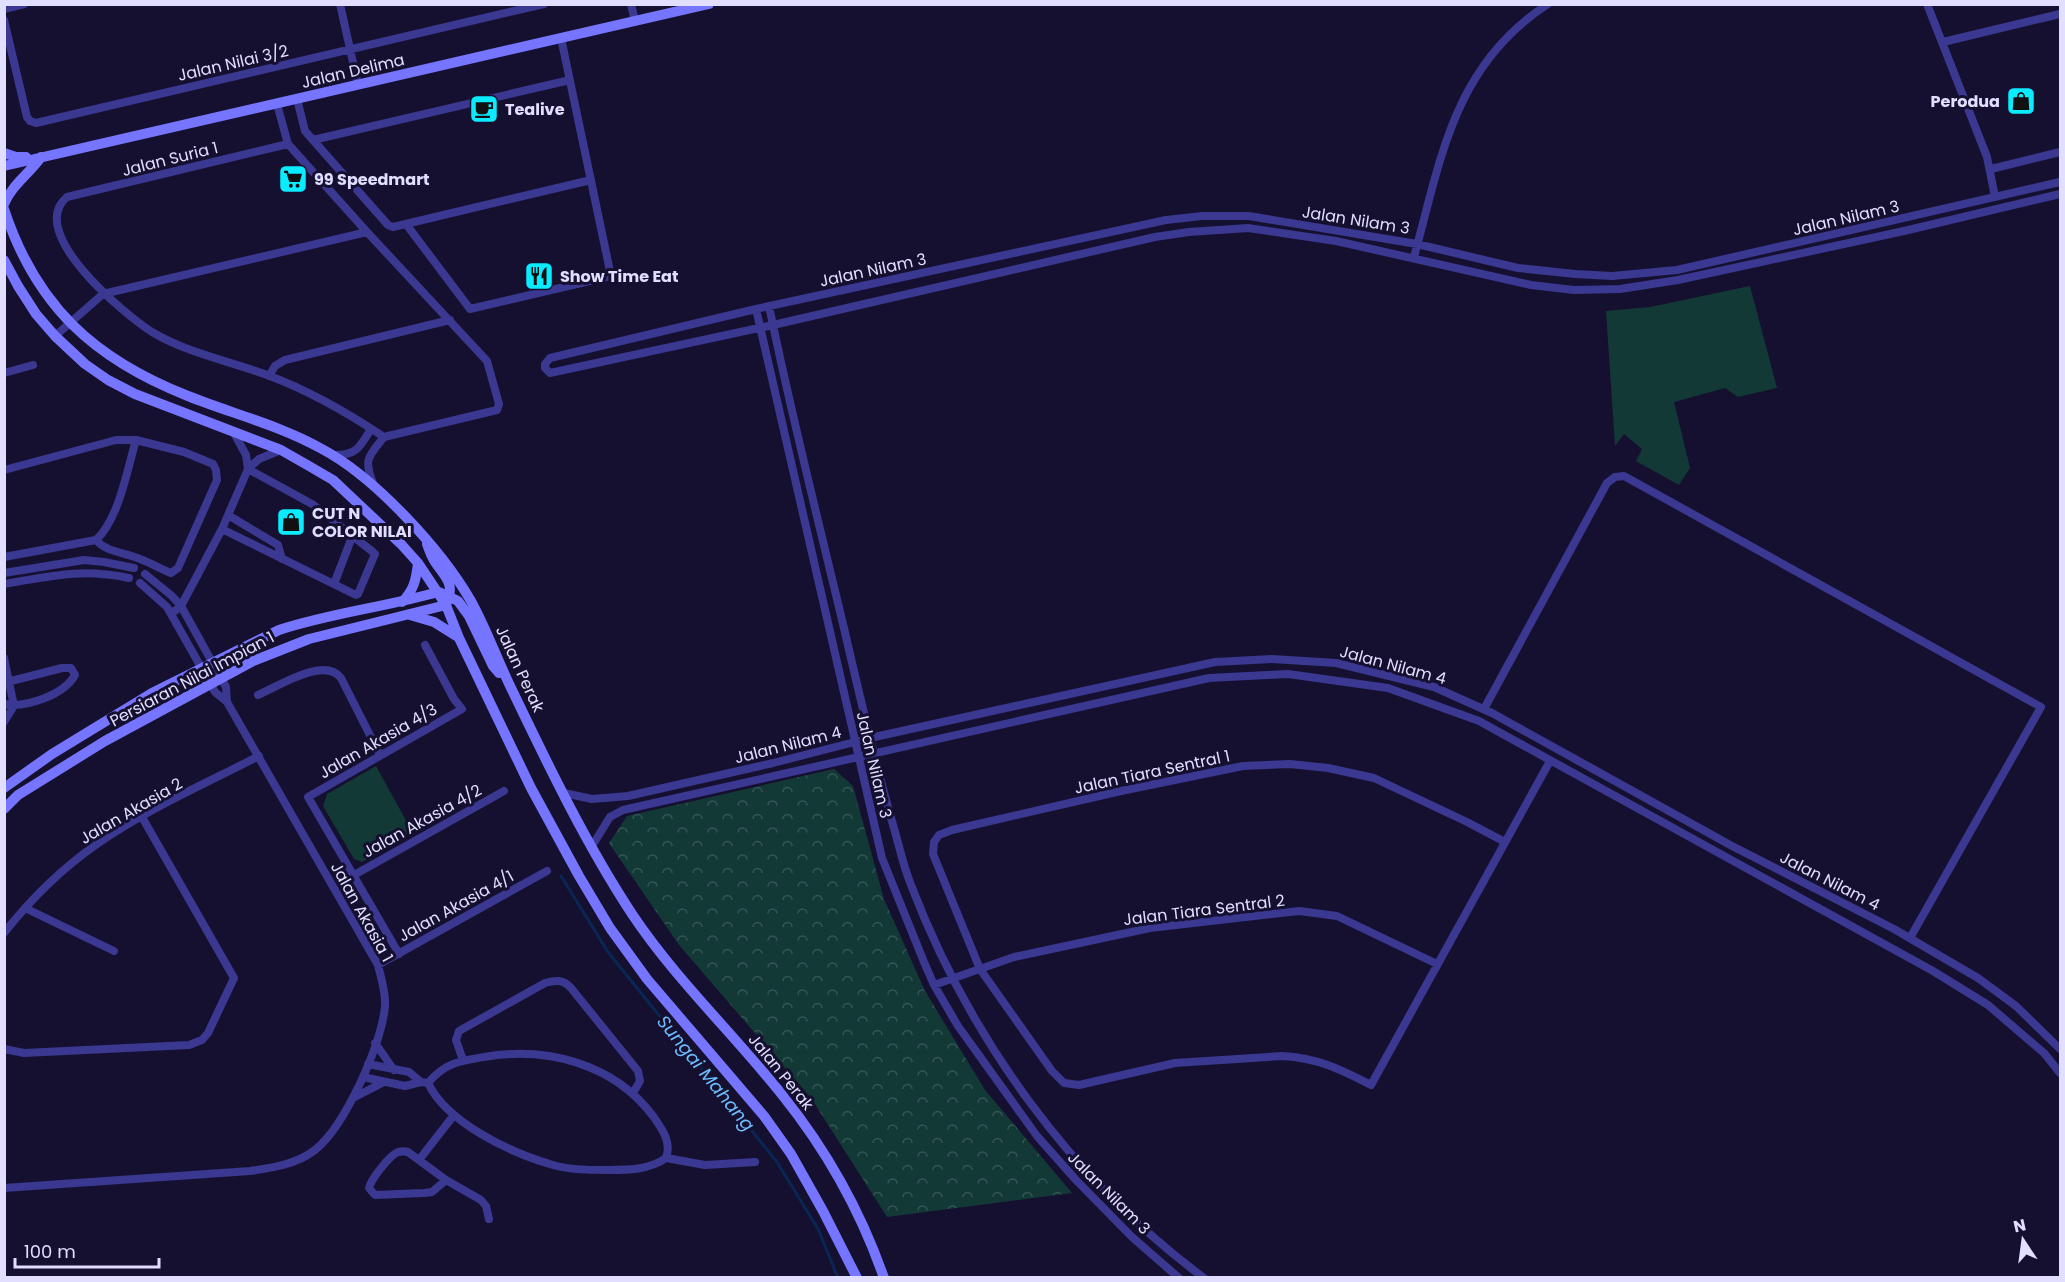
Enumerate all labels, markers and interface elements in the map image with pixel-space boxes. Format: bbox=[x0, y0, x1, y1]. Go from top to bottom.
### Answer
street label: Jalan Nilai 3/2 bbox=[175, 39, 291, 87]
street label: Jalan Delima bbox=[299, 48, 407, 94]
shop icon: Perodua bbox=[2005, 85, 2037, 117]
place label: Perodua bbox=[1931, 90, 2000, 113]
cafe icon: Tealive bbox=[468, 93, 500, 125]
place label: Tealive bbox=[505, 98, 565, 121]
street label: Jalan Suria 1 bbox=[120, 136, 220, 182]
supermarket icon: 99 Speedmart bbox=[277, 163, 309, 195]
place label: 99 Speedmart bbox=[314, 168, 430, 191]
street label: Jalan Nilam 3 bbox=[1790, 195, 1902, 241]
street label: Jalan Nilam 3 bbox=[1301, 200, 1411, 240]
street label: Jalan Nilam 3 bbox=[817, 247, 929, 293]
restaurant icon: Show Time Eat bbox=[523, 260, 555, 292]
place label: Show Time Eat bbox=[560, 265, 678, 288]
place label: CUT N COLOR NILAI bbox=[312, 502, 412, 543]
shop icon: CUT N COLOR NILAI bbox=[275, 506, 307, 538]
street label: Jalan Perak bbox=[490, 622, 550, 717]
street label: Persiaran Nilai Impian 1 bbox=[106, 626, 278, 732]
street label: Jalan Nilam 4 bbox=[1337, 640, 1449, 690]
street label: Jalan Akasia 4/3 bbox=[315, 698, 441, 784]
street label: Jalan Nilam 3 bbox=[851, 709, 897, 821]
street label: Jalan Nilam 4 bbox=[732, 721, 844, 769]
street label: Jalan Tiara Sentral 1 bbox=[1072, 744, 1232, 800]
street label: Jalan Akasia 2 bbox=[75, 772, 187, 850]
street label: Jalan Akasia 4/2 bbox=[358, 779, 486, 863]
street label: Jalan Nilam 4 bbox=[1776, 846, 1884, 916]
street label: Jalan Akasia 1 bbox=[325, 858, 399, 966]
street label: Jalan Akasia 4/1 bbox=[394, 865, 518, 947]
street label: Jalan Tiara Sentral 2 bbox=[1122, 889, 1286, 931]
water label: Sungai Mahang bbox=[651, 1010, 761, 1136]
street label: Jalan Perak bbox=[743, 1029, 820, 1116]
street label: Jalan Nilam 3 bbox=[1062, 1146, 1156, 1240]
north arrow bbox=[1993, 1210, 2053, 1270]
text: N bbox=[2011, 1213, 2028, 1238]
scale bar bbox=[15, 1231, 159, 1269]
text: 100 m bbox=[24, 1239, 76, 1264]

